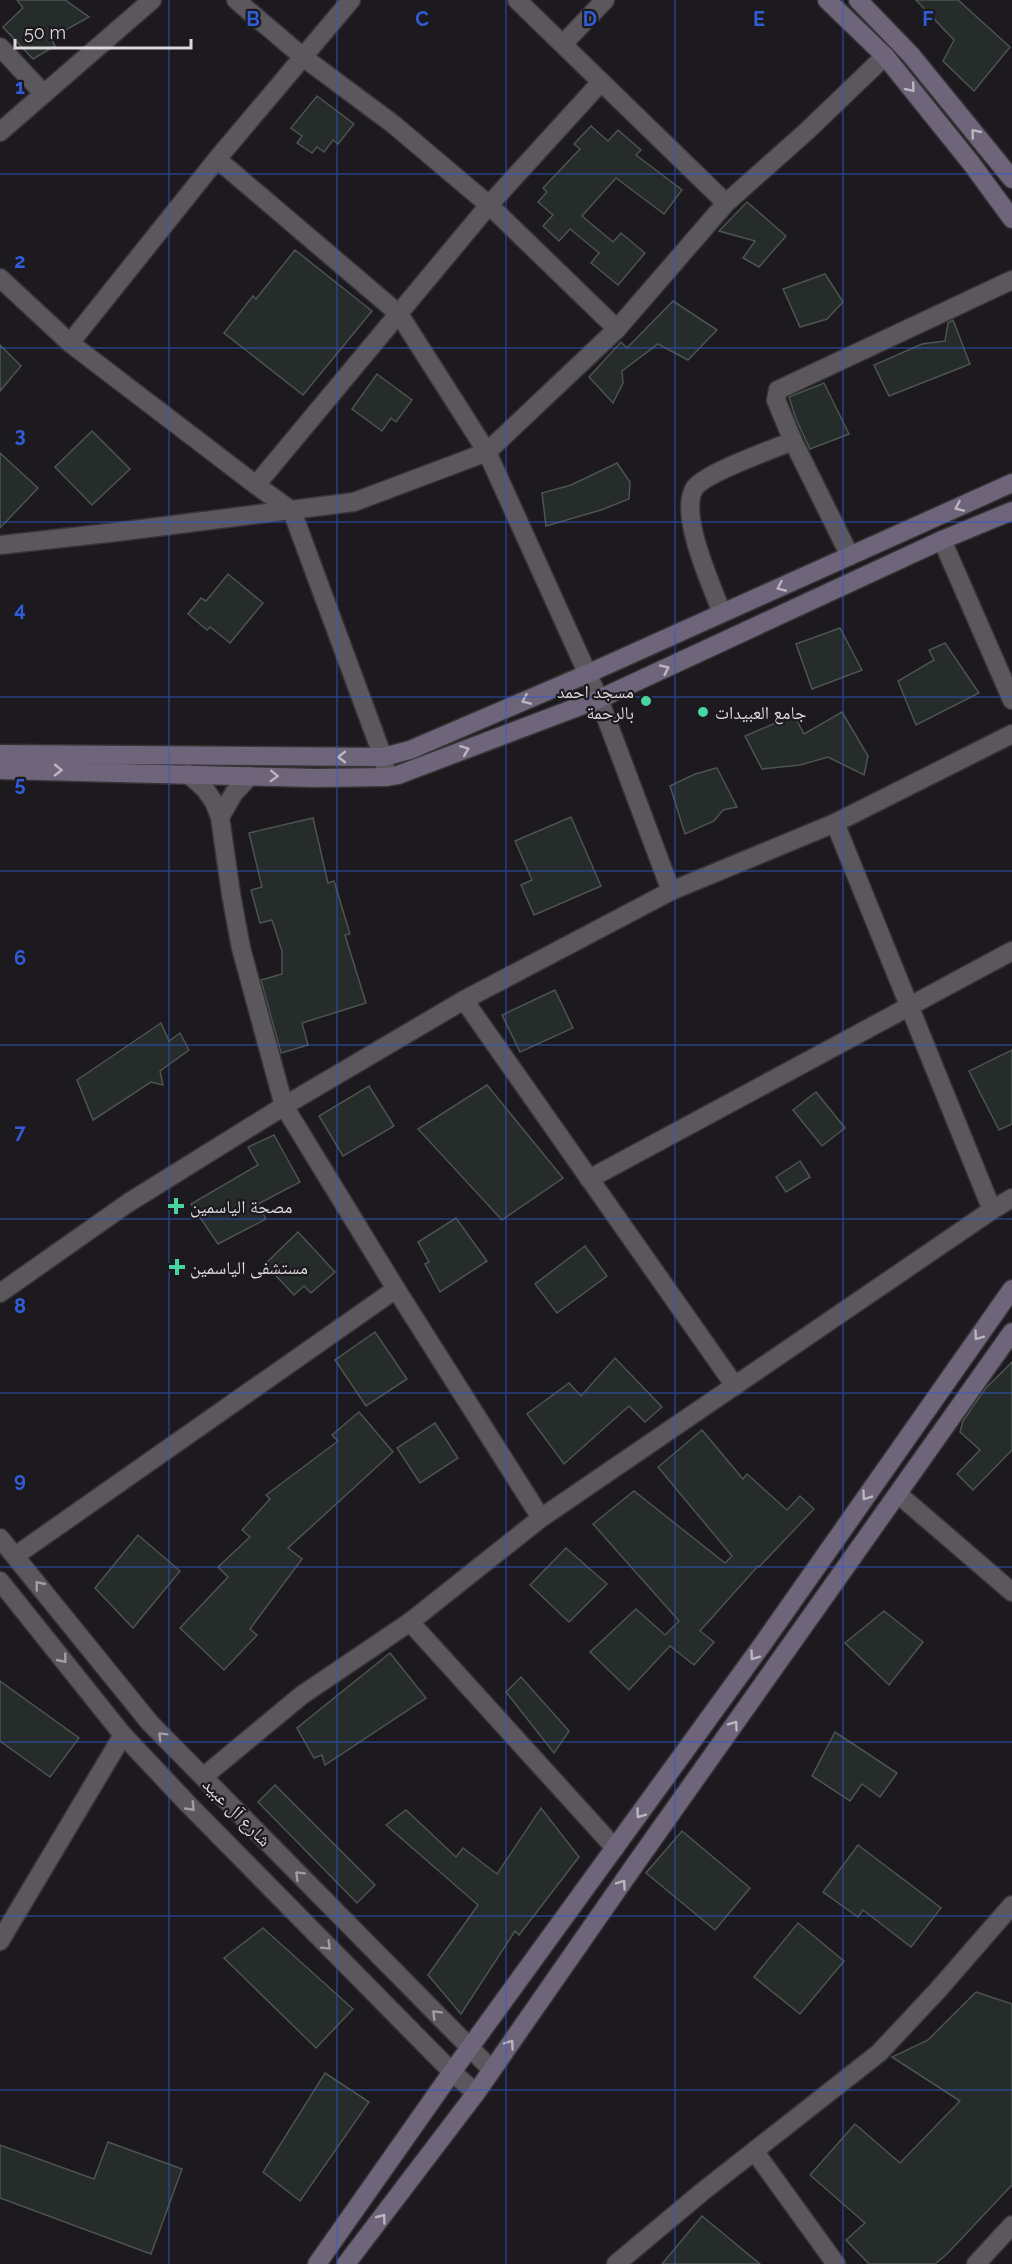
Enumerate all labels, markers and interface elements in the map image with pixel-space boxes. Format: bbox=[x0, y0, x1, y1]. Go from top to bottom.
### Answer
text: B bbox=[246, 7, 260, 31]
text: C bbox=[415, 7, 429, 31]
text: D bbox=[583, 7, 597, 31]
text: E bbox=[753, 7, 765, 31]
text: F bbox=[922, 7, 934, 31]
scale bar bbox=[15, 12, 190, 50]
text: 50 m bbox=[24, 22, 66, 43]
text: 1 bbox=[15, 75, 25, 99]
one-way arrow bbox=[903, 81, 914, 92]
one-way arrow bbox=[972, 129, 983, 140]
text: 2 bbox=[14, 249, 26, 273]
text: 3 bbox=[14, 423, 26, 447]
one-way arrow bbox=[954, 500, 965, 512]
one-way arrow bbox=[776, 580, 787, 592]
text: 4 bbox=[14, 597, 26, 621]
one-way arrow bbox=[658, 664, 669, 676]
place label: مسجد احمد بالرحمة bbox=[557, 681, 634, 723]
one-way arrow bbox=[521, 693, 532, 705]
marker: مسجد احمد بالرحمة bbox=[639, 694, 653, 708]
place label: جامع العبيدات bbox=[715, 702, 806, 725]
marker: جامع العبيدات bbox=[696, 705, 710, 719]
one-way arrow bbox=[459, 745, 470, 758]
one-way arrow bbox=[337, 751, 346, 763]
one-way arrow bbox=[54, 764, 63, 777]
one-way arrow bbox=[270, 770, 279, 783]
text: 5 bbox=[14, 772, 26, 796]
text: 6 bbox=[14, 946, 26, 970]
text: 7 bbox=[14, 1120, 26, 1144]
place label: مصحة الياسمين bbox=[190, 1196, 292, 1218]
marker: مصحة الياسمين bbox=[167, 1197, 185, 1215]
place label: مستشفى الياسمين bbox=[190, 1257, 308, 1279]
marker: مستشفى الياسمين bbox=[168, 1258, 186, 1276]
text: 8 bbox=[14, 1294, 26, 1318]
one-way arrow bbox=[974, 1329, 985, 1340]
text: 9 bbox=[14, 1468, 26, 1492]
one-way arrow bbox=[862, 1489, 873, 1500]
one-way arrow bbox=[35, 1581, 46, 1592]
one-way arrow bbox=[751, 1649, 762, 1660]
one-way arrow bbox=[56, 1653, 67, 1664]
one-way arrow bbox=[727, 1720, 738, 1731]
one-way arrow bbox=[159, 1732, 170, 1743]
street label: شارع آل عبيد bbox=[198, 1774, 275, 1851]
one-way arrow bbox=[183, 1799, 194, 1810]
one-way arrow bbox=[636, 1807, 647, 1818]
one-way arrow bbox=[296, 1871, 307, 1882]
one-way arrow bbox=[615, 1880, 626, 1891]
one-way arrow bbox=[320, 1938, 331, 1949]
one-way arrow bbox=[432, 2010, 443, 2020]
one-way arrow bbox=[503, 2040, 514, 2051]
one-way arrow bbox=[375, 2214, 386, 2225]

